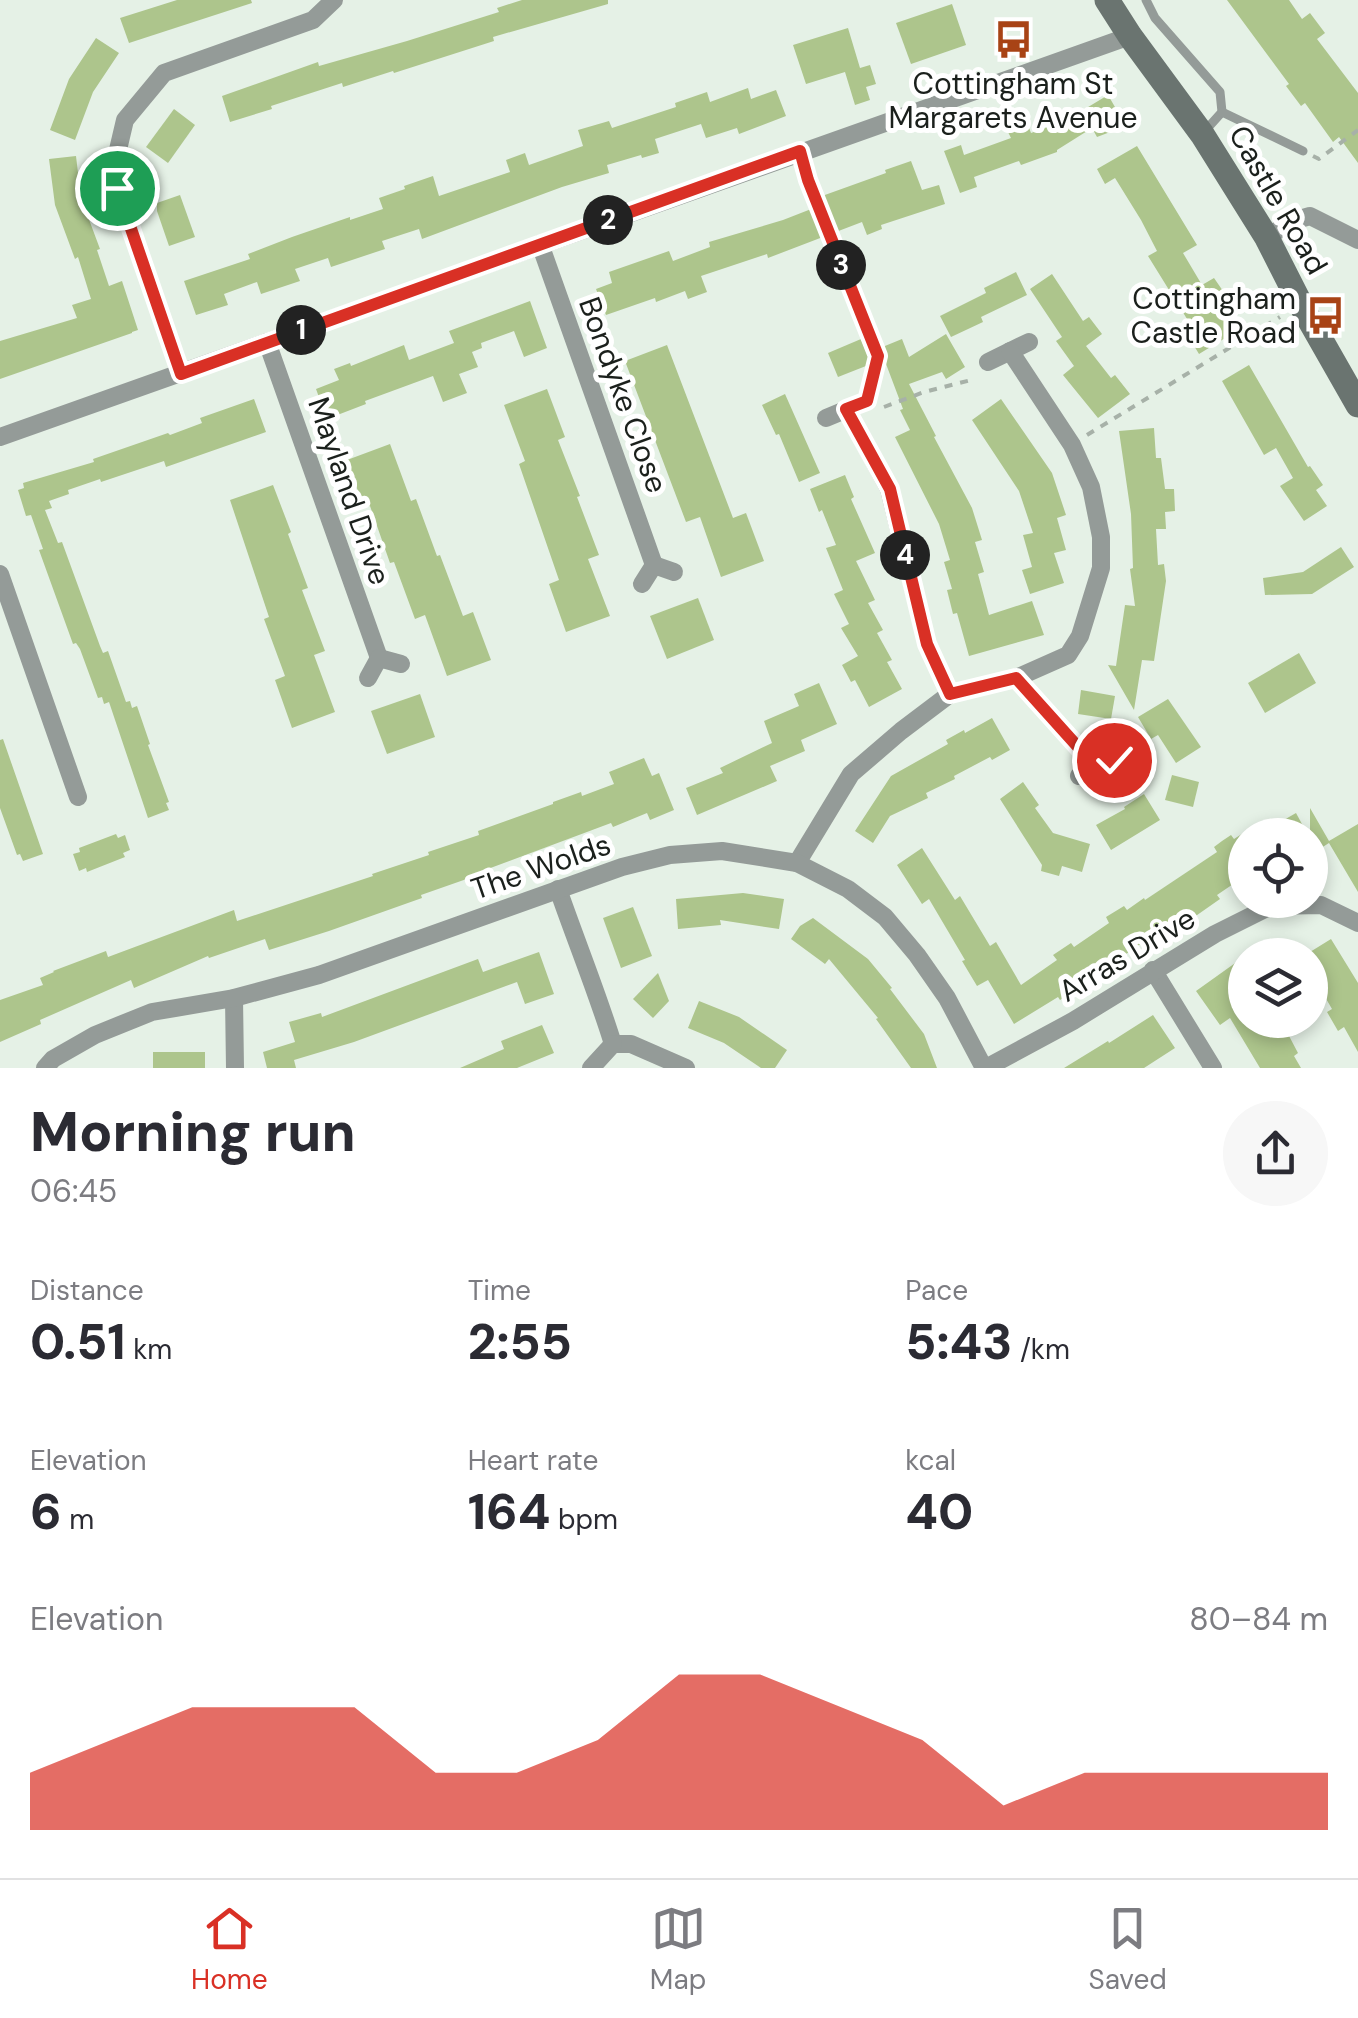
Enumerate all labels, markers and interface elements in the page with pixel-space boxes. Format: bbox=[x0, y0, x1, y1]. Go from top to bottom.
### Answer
bus stop icon: Cottingham St Margarets Avenue bbox=[992, 19, 1034, 61]
place label: Cottingham St Margarets Avenue bbox=[888, 64, 1138, 137]
street label: Castle Road bbox=[1220, 118, 1337, 281]
pin bbox=[75, 146, 160, 231]
icon: arrive bbox=[90, 161, 145, 216]
pin: 2 bbox=[583, 195, 633, 245]
text: 2 bbox=[600, 201, 616, 238]
pin: 3 bbox=[816, 240, 866, 290]
text: 3 bbox=[833, 246, 849, 283]
place label: Cottingham Castle Road bbox=[1130, 279, 1296, 352]
street label: Bondyke Close bbox=[570, 291, 677, 498]
bus stop icon: Cottingham Castle Road bbox=[1305, 295, 1347, 337]
pin: 1 bbox=[276, 305, 326, 355]
text: 1 bbox=[296, 311, 306, 348]
street label: Mayland Drive bbox=[299, 392, 400, 590]
pin: 4 bbox=[880, 530, 930, 580]
text: 4 bbox=[896, 536, 914, 573]
pin bbox=[1072, 718, 1157, 803]
icon: check bbox=[1087, 733, 1142, 788]
map controls bbox=[1228, 818, 1328, 1038]
button: locate bbox=[1228, 818, 1328, 918]
street label: The Wolds bbox=[466, 824, 616, 909]
street label: Arras Drive bbox=[1051, 899, 1202, 1011]
button: layers bbox=[1228, 938, 1328, 1038]
text: Morning run bbox=[30, 1096, 356, 1168]
button: share bbox=[1223, 1101, 1328, 1206]
text: 06:45 bbox=[30, 1170, 117, 1212]
text: Distance bbox=[30, 1272, 144, 1309]
text: Time bbox=[468, 1272, 531, 1309]
text: Pace bbox=[905, 1272, 968, 1309]
text: 0.51 bbox=[30, 1309, 126, 1375]
text: 2:55 bbox=[468, 1309, 572, 1375]
text: 5:43 bbox=[905, 1309, 1012, 1375]
text: km bbox=[126, 1331, 172, 1368]
text: /km bbox=[1012, 1331, 1070, 1368]
text: Elevation bbox=[30, 1442, 147, 1479]
text: Heart rate bbox=[468, 1442, 598, 1479]
text: kcal bbox=[905, 1442, 956, 1479]
text: 6 bbox=[30, 1479, 62, 1545]
text: 164 bbox=[468, 1479, 551, 1545]
text: 40 bbox=[905, 1479, 973, 1545]
text: m bbox=[62, 1501, 94, 1538]
text: bpm bbox=[551, 1501, 618, 1538]
text: Elevation bbox=[30, 1598, 163, 1640]
text: 80–84 m bbox=[1189, 1598, 1328, 1640]
tab: Home bbox=[191, 1901, 268, 1998]
tab: Map bbox=[650, 1901, 706, 1998]
tab: Saved bbox=[1088, 1901, 1167, 1998]

